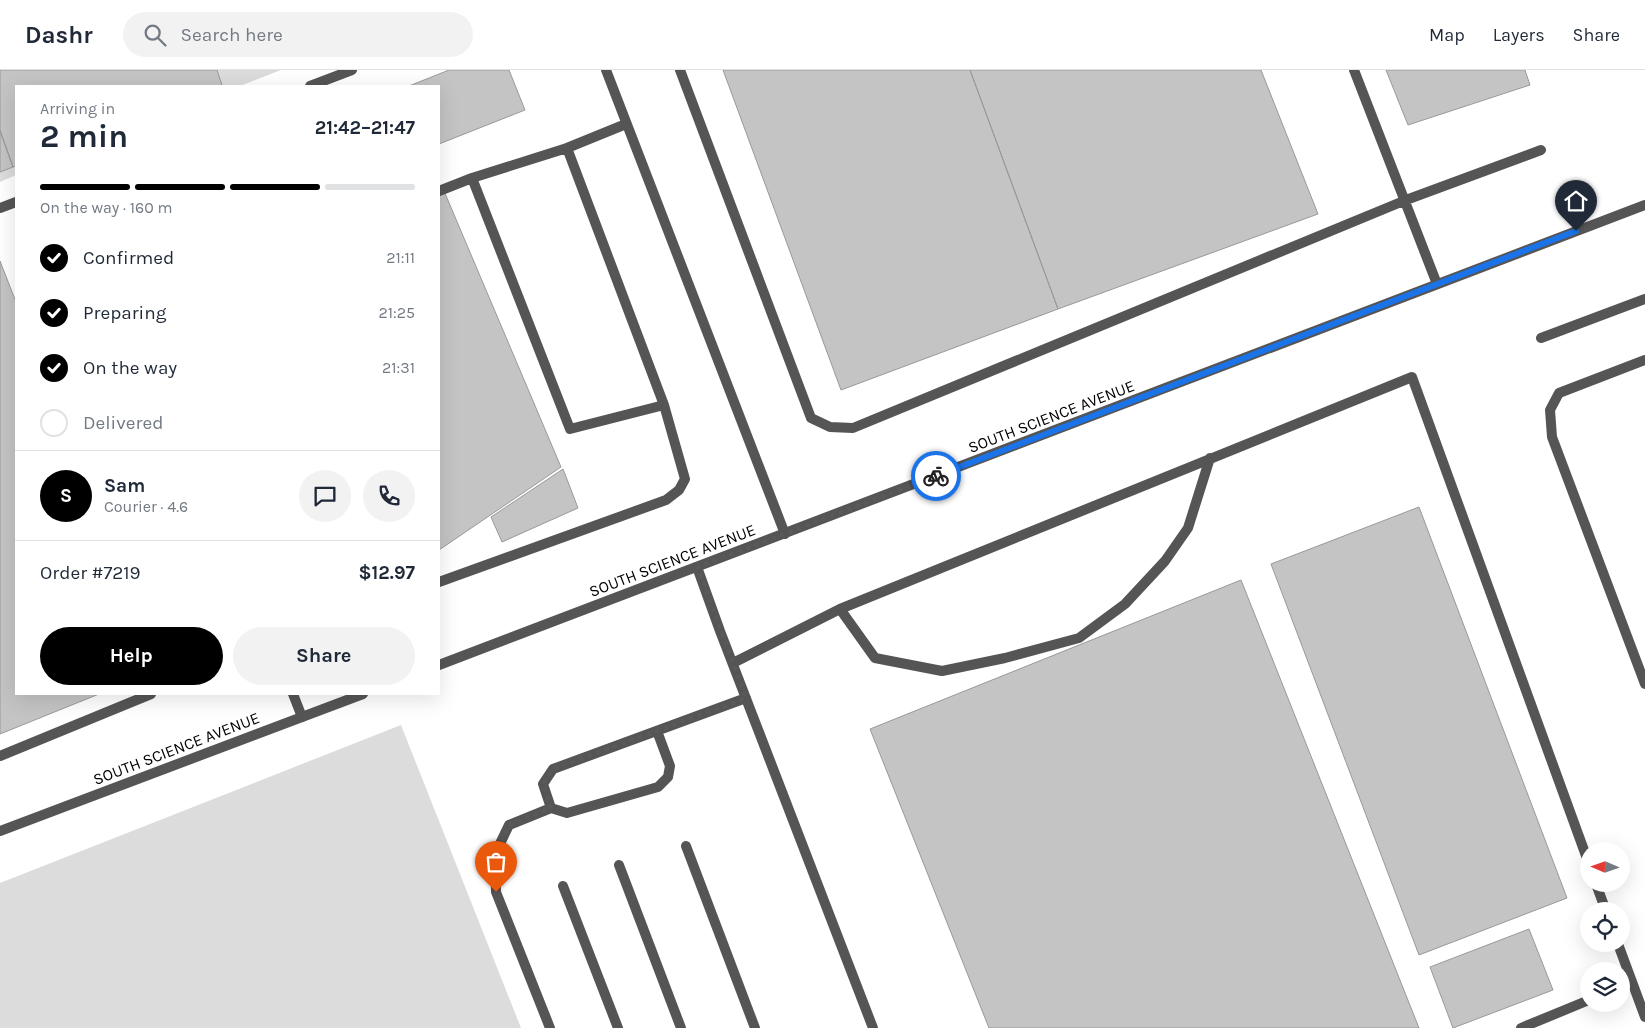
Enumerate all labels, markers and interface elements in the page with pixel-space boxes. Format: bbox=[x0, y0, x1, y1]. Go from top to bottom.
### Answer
search box bbox=[123, 12, 473, 57]
text: Dashr bbox=[25, 21, 93, 49]
icon: search bbox=[141, 21, 169, 49]
text: Search here bbox=[181, 24, 283, 46]
text: Map bbox=[1429, 24, 1465, 46]
text: Layers bbox=[1493, 24, 1545, 46]
text: Share bbox=[1573, 24, 1620, 46]
text: Arriving in bbox=[40, 99, 115, 118]
text: 21:42–21:47 bbox=[315, 117, 415, 139]
text: 2 min bbox=[40, 118, 128, 155]
pin bbox=[1555, 180, 1597, 231]
icon: home bbox=[1562, 187, 1590, 215]
text: On the way · 160 m bbox=[40, 198, 173, 217]
icon: check bbox=[40, 244, 68, 272]
text: Confirmed bbox=[83, 247, 174, 269]
text: 21:11 bbox=[386, 248, 415, 267]
icon: check bbox=[40, 299, 68, 327]
text: Preparing bbox=[83, 302, 166, 324]
text: 21:25 bbox=[378, 303, 415, 322]
icon: check bbox=[40, 354, 68, 382]
text: On the way bbox=[83, 357, 177, 379]
text: 21:31 bbox=[382, 358, 415, 377]
street label: SOUTH SCIENCE AVENUE bbox=[965, 376, 1137, 457]
text: Delivered bbox=[83, 412, 163, 434]
courier bbox=[911, 451, 961, 501]
icon: bike bbox=[922, 462, 950, 490]
button: chat bbox=[299, 470, 351, 522]
button: phone bbox=[363, 470, 415, 522]
text: Sam bbox=[104, 475, 145, 497]
text: S bbox=[60, 485, 72, 507]
text: Courier · 4.6 bbox=[104, 497, 188, 516]
street label: SOUTH SCIENCE AVENUE bbox=[586, 520, 758, 601]
text: Order #7219 bbox=[40, 562, 141, 584]
text: $12.97 bbox=[359, 562, 415, 584]
button: Help bbox=[40, 627, 223, 685]
button: Share bbox=[233, 627, 415, 685]
street label: SOUTH SCIENCE AVENUE bbox=[90, 708, 262, 789]
pin bbox=[475, 841, 517, 892]
north arrow bbox=[1580, 842, 1630, 892]
map controls bbox=[1580, 842, 1630, 1012]
icon: bag bbox=[482, 848, 510, 876]
button: locate bbox=[1580, 902, 1630, 952]
button: layers bbox=[1580, 962, 1630, 1012]

